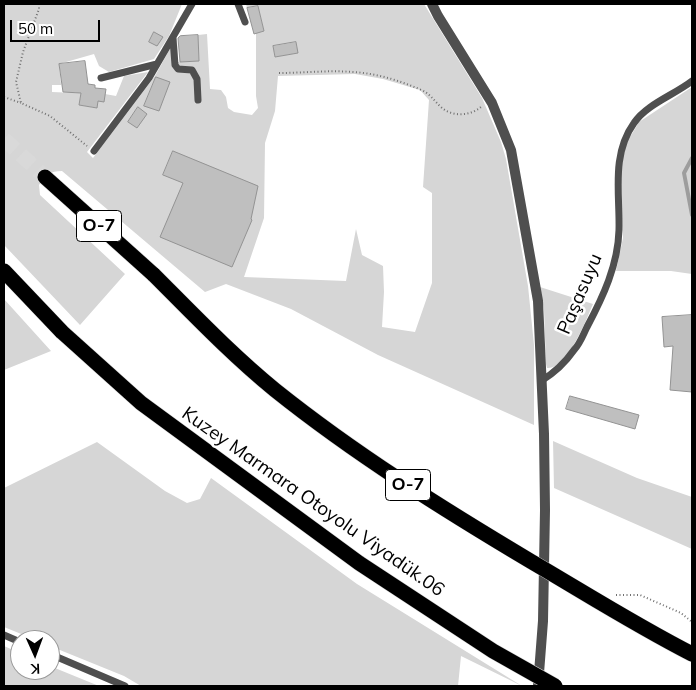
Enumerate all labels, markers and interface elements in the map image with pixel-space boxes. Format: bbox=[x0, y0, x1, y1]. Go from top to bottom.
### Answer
scale bar bbox=[12, 10, 102, 42]
text: 50 m bbox=[18, 19, 53, 38]
road number: O-7 bbox=[76, 210, 122, 242]
street label: Paşasuyu bbox=[553, 250, 607, 338]
street label: Kuzey Marmara Otoyolu Viyadük.06 bbox=[177, 402, 449, 602]
road number: O-7 bbox=[386, 470, 430, 500]
north arrow bbox=[10, 630, 60, 680]
text: K bbox=[31, 660, 40, 678]

